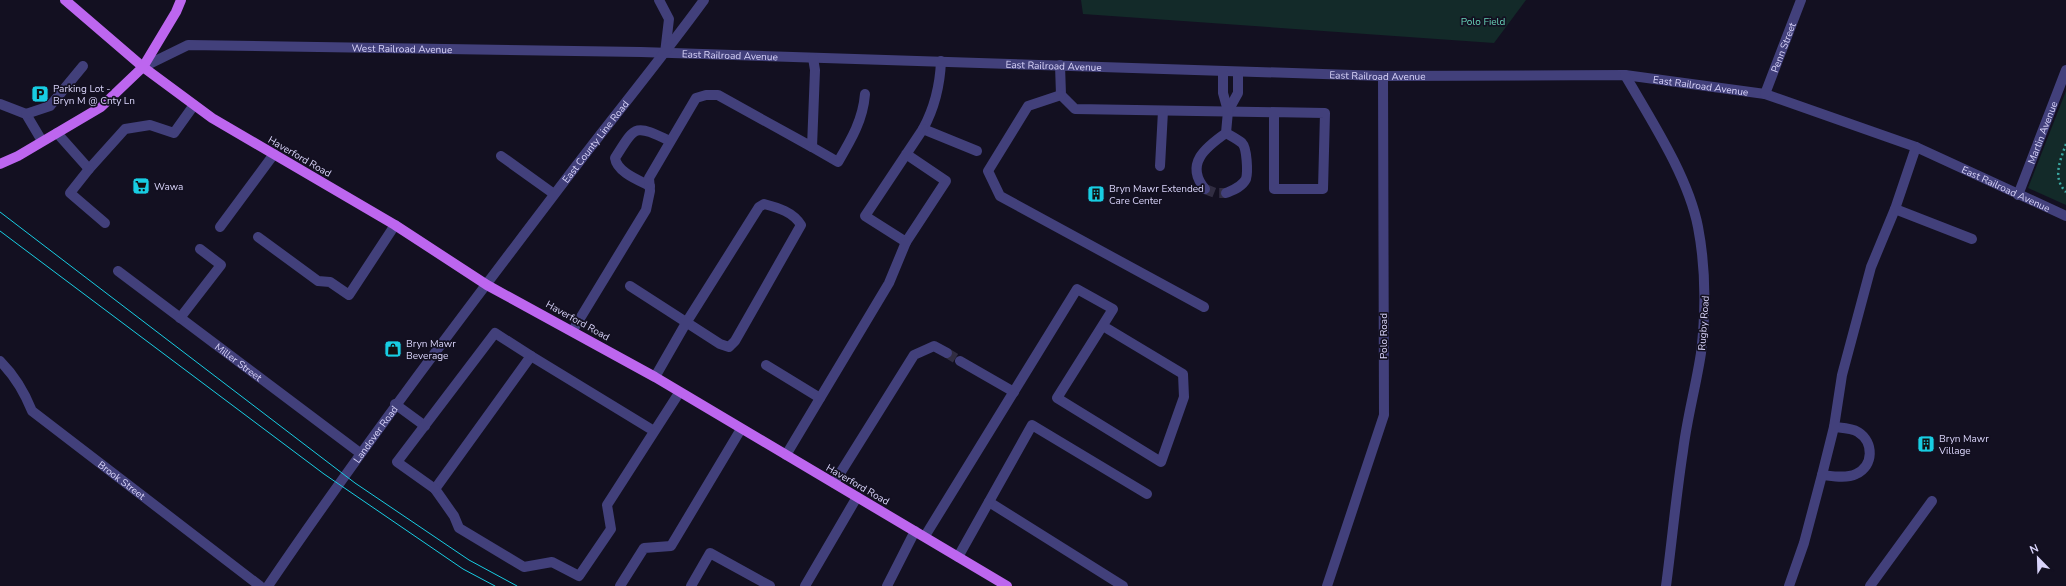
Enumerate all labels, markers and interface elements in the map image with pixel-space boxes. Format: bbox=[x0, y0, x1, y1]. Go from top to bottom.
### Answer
park label: Polo Field bbox=[1461, 15, 1505, 29]
street label: Penn Street bbox=[1768, 20, 1800, 75]
street label: West Railroad Avenue bbox=[351, 42, 452, 57]
street label: East Railroad Avenue bbox=[682, 47, 778, 64]
street label: East Railroad Avenue bbox=[1005, 58, 1102, 75]
street label: East Railroad Avenue bbox=[1329, 68, 1426, 84]
street label: East Railroad Avenue bbox=[1652, 73, 1749, 100]
place label: Parking Lot - Bryn M @ Cnty Ln bbox=[53, 82, 135, 108]
parking icon: Parking Lot - Bryn M @ Cnty Ln bbox=[30, 84, 50, 104]
street label: East County Line Road bbox=[559, 98, 633, 186]
street label: Martin Avenue bbox=[2025, 100, 2061, 166]
street label: Haverford Road bbox=[265, 133, 334, 181]
street label: East Railroad Avenue bbox=[1959, 163, 2052, 216]
supermarket icon: Wawa bbox=[131, 176, 151, 196]
place label: Wawa bbox=[154, 180, 183, 194]
place label: Bryn Mawr Extended Care Center bbox=[1109, 182, 1204, 208]
building icon: Bryn Mawr Extended Care Center bbox=[1086, 184, 1106, 204]
street label: Rugby Road bbox=[1695, 295, 1713, 351]
street label: Haverford Road bbox=[543, 298, 612, 344]
street label: Polo Road bbox=[1377, 313, 1391, 359]
place label: Bryn Mawr Beverage bbox=[406, 337, 456, 363]
shop icon: Bryn Mawr Beverage bbox=[383, 339, 403, 359]
street label: Miller Street bbox=[212, 340, 265, 385]
street label: Landover Road bbox=[350, 403, 402, 466]
place label: Bryn Mawr Village bbox=[1938, 432, 1989, 458]
building icon: Bryn Mawr Village bbox=[1916, 434, 1936, 454]
street label: Brook Street bbox=[95, 458, 148, 504]
street label: Haverford Road bbox=[823, 461, 892, 509]
north arrow bbox=[2018, 538, 2058, 578]
text: N bbox=[2028, 541, 2041, 558]

